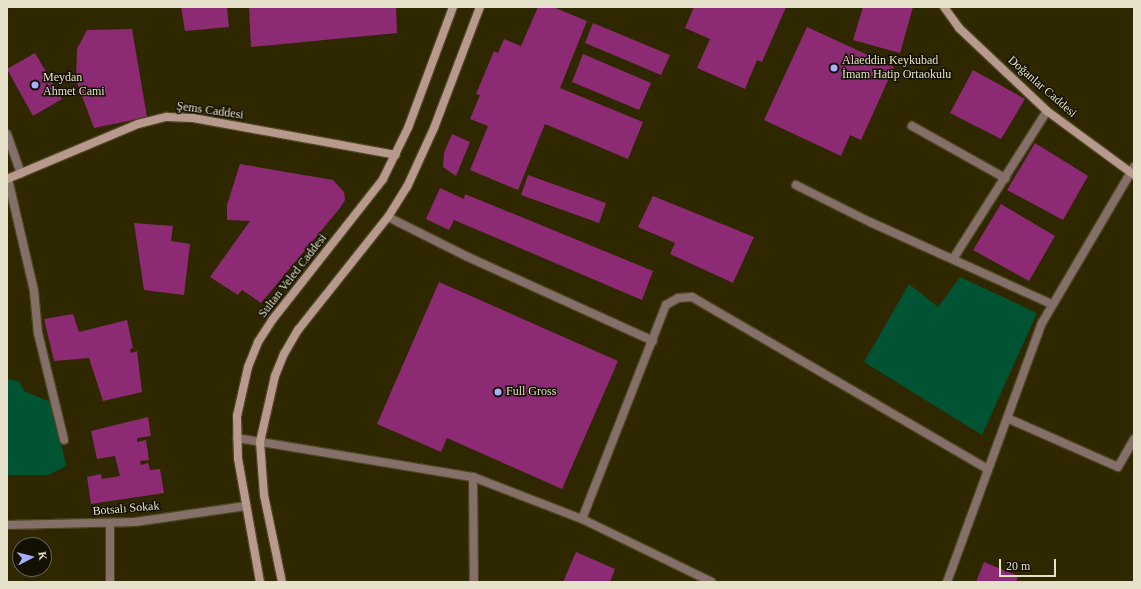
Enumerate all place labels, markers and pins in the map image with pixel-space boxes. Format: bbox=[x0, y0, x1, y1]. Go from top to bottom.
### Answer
place label: Alaeddin Keykubad İmam Hatip Ortaokulu bbox=[842, 54, 951, 82]
marker: Alaeddin Keykubad İmam Hatip Ortaokulu bbox=[829, 63, 839, 73]
place label: Meydan Ahmet Cami bbox=[43, 71, 105, 99]
marker: Meydan Ahmet Cami bbox=[30, 80, 40, 90]
place label: Full Gross bbox=[506, 385, 556, 399]
marker: Full Gross bbox=[493, 387, 503, 397]

